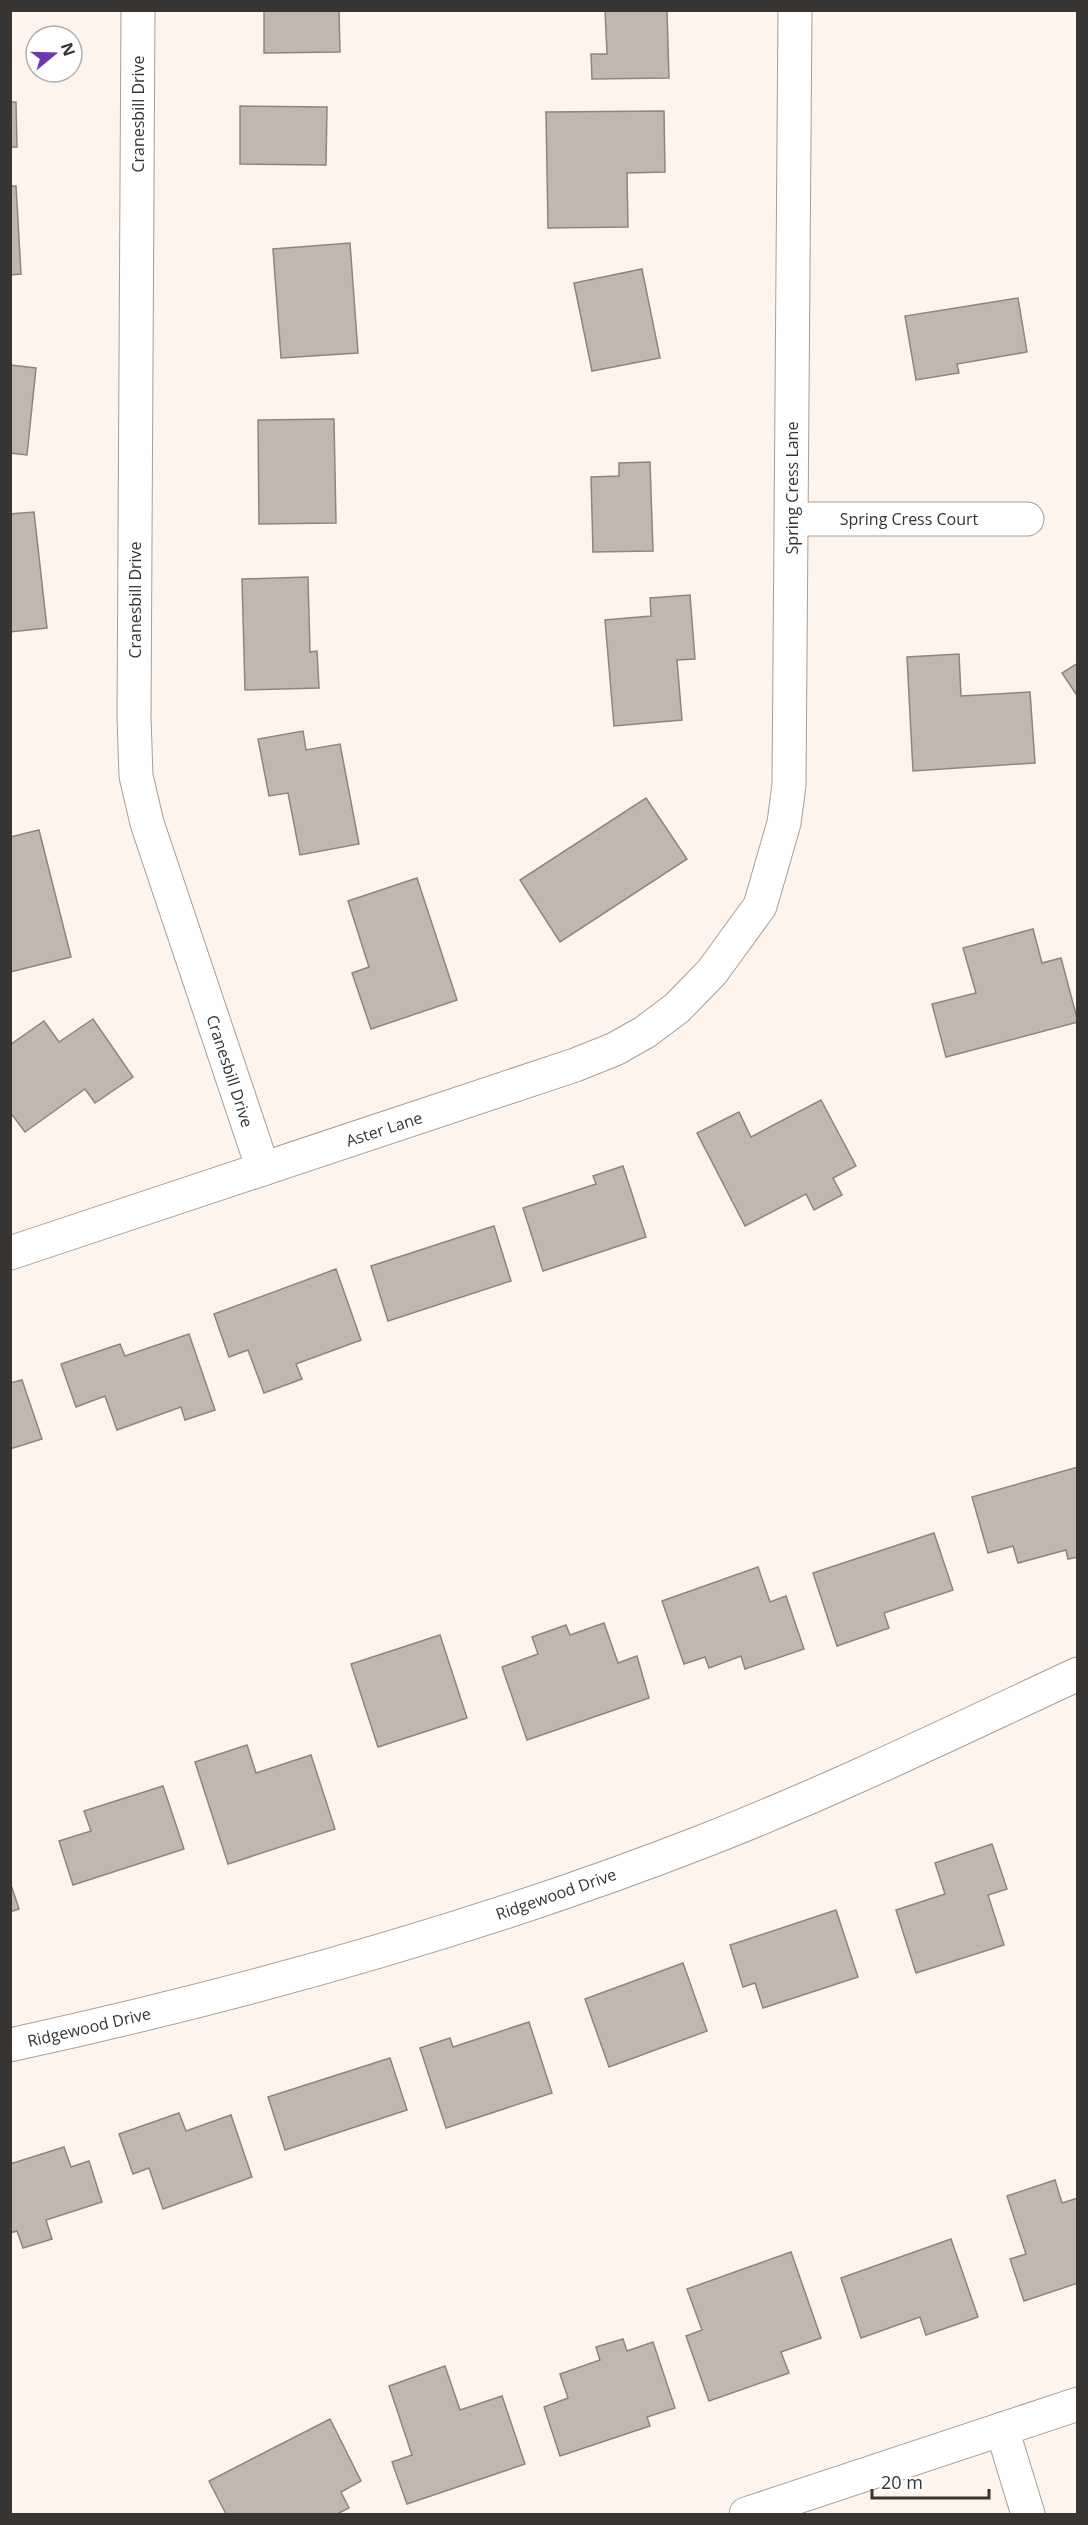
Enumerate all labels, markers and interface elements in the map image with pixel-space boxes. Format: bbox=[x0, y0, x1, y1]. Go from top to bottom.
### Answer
north arrow bbox=[24, 24, 84, 84]
text: N bbox=[56, 39, 81, 59]
street label: Cranesbill Drive bbox=[127, 55, 149, 173]
street label: Spring Cress Lane bbox=[781, 422, 803, 554]
street label: Spring Cress Court bbox=[840, 508, 979, 530]
street label: Cranesbill Drive bbox=[124, 541, 146, 659]
street label: Cranesbill Drive bbox=[201, 1012, 259, 1130]
street label: Aster Lane bbox=[343, 1106, 425, 1152]
street label: Ridgewood Drive bbox=[493, 1863, 619, 1925]
street label: Ridgewood Drive bbox=[25, 2002, 153, 2052]
scale bar bbox=[872, 2462, 989, 2500]
text: 20 m bbox=[881, 2470, 923, 2494]

